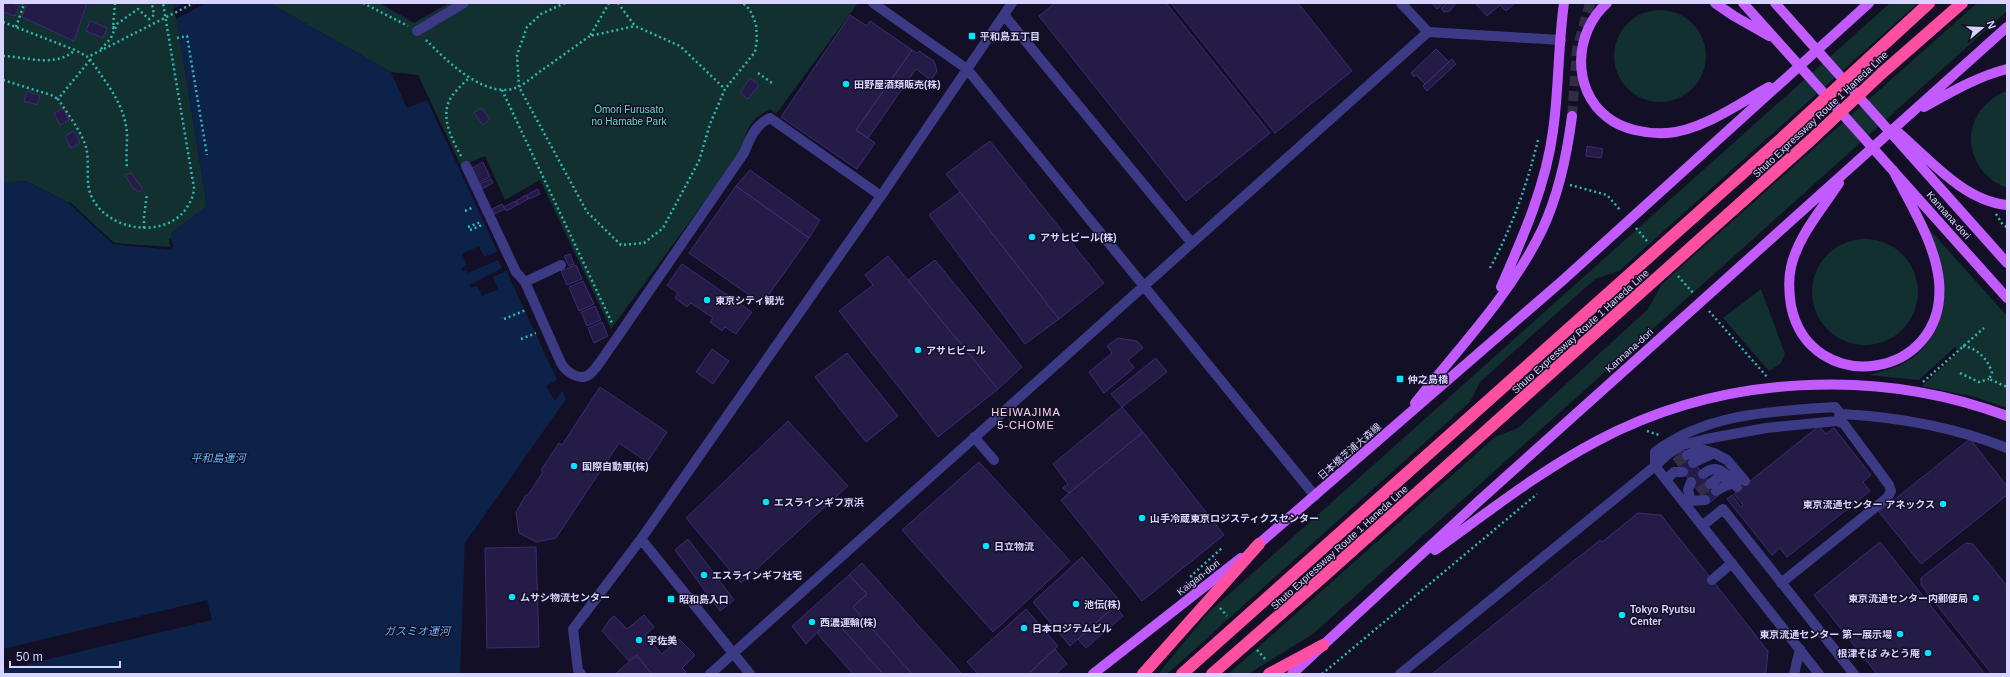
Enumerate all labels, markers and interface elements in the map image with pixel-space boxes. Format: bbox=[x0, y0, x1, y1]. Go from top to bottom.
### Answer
north arrow bbox=[1962, 8, 2002, 48]
text: N bbox=[1984, 19, 1998, 31]
marker: 平和島五丁目 bbox=[967, 31, 977, 41]
place label: 平和島五丁目 bbox=[980, 31, 1040, 42]
street label: Shuto Expressway Route 1 Haneda Line bbox=[1751, 49, 1890, 180]
marker: 田野屋酒類販売(株) bbox=[841, 79, 851, 89]
place label: 田野屋酒類販売(株) bbox=[854, 79, 941, 90]
park label: Ōmori Furusato no Hamabe Park bbox=[591, 104, 668, 127]
street label: Kannana-dori bbox=[1924, 189, 1973, 241]
marker: アサヒビール(株) bbox=[1027, 232, 1037, 242]
place label: アサヒビール(株) bbox=[1040, 232, 1117, 243]
street label: Shuto Expressway Route 1 Haneda Line bbox=[1510, 267, 1651, 396]
marker: 東京シティ観光 bbox=[702, 295, 712, 305]
place label: 東京シティ観光 bbox=[715, 295, 784, 306]
street label: Kannana-dori bbox=[1603, 326, 1655, 375]
marker: アサヒビール bbox=[913, 345, 923, 355]
place label: アサヒビール bbox=[926, 345, 986, 356]
marker: 仲之島橋 bbox=[1395, 374, 1405, 384]
place label: 仲之島橋 bbox=[1407, 374, 1448, 385]
district label: HEIWAJIMA 5-CHOME bbox=[991, 406, 1061, 431]
street label: 日本橋芝浦大森線 bbox=[1316, 421, 1383, 482]
water label: 平和島運河 bbox=[191, 452, 247, 464]
marker: 国際自動車(株) bbox=[569, 461, 579, 471]
place label: 国際自動車(株) bbox=[582, 461, 649, 472]
street label: Shuto Expressway Route 1 Haneda Line bbox=[1269, 483, 1410, 612]
marker: エスラインギフ京浜 bbox=[761, 497, 771, 507]
place label: エスラインギフ京浜 bbox=[774, 497, 864, 508]
place label: 東京流通センター アネックス bbox=[1803, 499, 1935, 510]
marker: 東京流通センター アネックス bbox=[1938, 499, 1948, 509]
marker: 山手冷蔵東京ロジスティクスセンター bbox=[1137, 513, 1147, 523]
place label: 山手冷蔵東京ロジスティクスセンター bbox=[1150, 513, 1319, 524]
marker: 日立物流 bbox=[981, 541, 991, 551]
place label: 日立物流 bbox=[994, 541, 1034, 552]
street label: Kaigan-dori bbox=[1175, 557, 1222, 597]
marker: エスラインギフ社宅 bbox=[699, 570, 709, 580]
place label: エスラインギフ社宅 bbox=[712, 570, 802, 581]
marker: ムサシ物流センター bbox=[507, 592, 517, 602]
place label: ムサシ物流センター bbox=[520, 592, 610, 603]
place label: 東京流通センター内郵便局 bbox=[1848, 593, 1968, 604]
marker: 東京流通センター内郵便局 bbox=[1971, 593, 1981, 603]
marker: 昭和島入口 bbox=[666, 594, 676, 604]
place label: 昭和島入口 bbox=[679, 594, 729, 605]
marker: 池伝(株) bbox=[1071, 599, 1081, 609]
place label: 池伝(株) bbox=[1084, 599, 1121, 610]
place label: Tokyo Ryutsu Center bbox=[1630, 604, 1695, 627]
marker: Tokyo Ryutsu Center bbox=[1617, 610, 1627, 620]
marker: 西濃運輸(株) bbox=[807, 617, 817, 627]
place label: 西濃運輸(株) bbox=[820, 617, 877, 628]
marker: 日本ロジテムビル bbox=[1019, 623, 1029, 633]
place label: 日本ロジテムビル bbox=[1032, 623, 1112, 634]
water label: ガスミオ運河 bbox=[384, 625, 452, 637]
place label: 東京流通センター 第一展示場 bbox=[1759, 629, 1892, 640]
marker: 東京流通センター 第一展示場 bbox=[1895, 629, 1905, 639]
marker: 宇佐美 bbox=[634, 635, 644, 645]
place label: 宇佐美 bbox=[647, 635, 678, 646]
scale bar bbox=[10, 643, 120, 669]
place label: 根津そば みとう庵 bbox=[1837, 648, 1920, 659]
marker: 根津そば みとう庵 bbox=[1923, 648, 1933, 658]
text: 50 m bbox=[16, 650, 43, 664]

